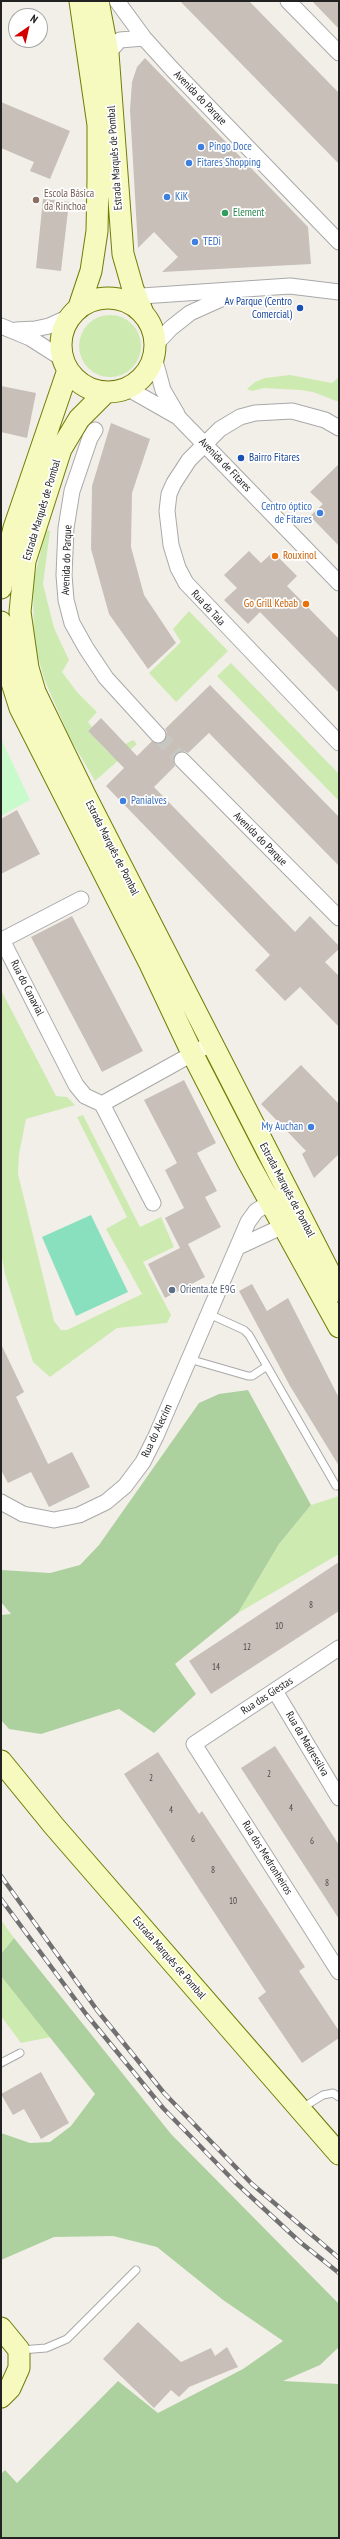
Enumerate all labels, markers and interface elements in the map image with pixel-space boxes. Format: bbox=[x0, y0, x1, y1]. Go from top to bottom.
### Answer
north arrow bbox=[8, 8, 48, 48]
text: N bbox=[28, 11, 41, 26]
street label: Avenida do Parque bbox=[171, 68, 229, 128]
street label: Estrada Marquês de Pombal bbox=[105, 105, 125, 211]
place label: Pingo Doce bbox=[209, 140, 252, 154]
marker: Pingo Doce bbox=[196, 142, 206, 152]
place label: Fitares Shopping bbox=[197, 156, 261, 170]
marker: Fitares Shopping bbox=[184, 158, 194, 168]
place label: Escola Básica da Rinchoa bbox=[44, 187, 94, 213]
place label: KiK bbox=[175, 190, 188, 204]
marker: KiK bbox=[162, 192, 172, 202]
marker: Escola Básica da Rinchoa bbox=[31, 195, 41, 205]
place label: Element bbox=[233, 206, 264, 220]
marker: Element bbox=[220, 208, 230, 218]
place label: TEDi bbox=[203, 235, 221, 249]
marker: TEDi bbox=[190, 237, 200, 247]
place label: Av Parque (Centro Comercial) bbox=[225, 295, 292, 321]
marker: Av Parque (Centro Comercial) bbox=[295, 303, 305, 313]
street label: Avenida de Fitares bbox=[196, 435, 254, 495]
place label: Bairro Fitares bbox=[249, 451, 300, 465]
marker: Bairro Fitares bbox=[236, 453, 246, 463]
street label: Estrada Marquês de Pombal bbox=[20, 458, 64, 562]
place label: Centro óptico de Fitares bbox=[261, 500, 312, 526]
marker: Centro óptico de Fitares bbox=[315, 508, 325, 518]
street label: Avenida do Parque bbox=[59, 525, 75, 595]
place label: Rouxinol bbox=[283, 549, 316, 563]
marker: Rouxinol bbox=[270, 551, 280, 561]
street label: Rua da Tala bbox=[188, 588, 228, 628]
place label: Go Grill Kebab bbox=[244, 597, 298, 611]
marker: Go Grill Kebab bbox=[301, 599, 311, 609]
place label: Panialves bbox=[131, 794, 167, 808]
marker: Panialves bbox=[118, 796, 128, 806]
street label: Estrada Marquês de Pombal bbox=[82, 798, 142, 898]
street label: Avenida do Parque bbox=[230, 809, 290, 869]
street label: Rua do Canavial bbox=[7, 958, 47, 1018]
place label: My Auchan bbox=[262, 1120, 303, 1134]
marker: My Auchan bbox=[306, 1122, 316, 1132]
street label: Estrada Marquês de Pombal bbox=[257, 1141, 317, 1239]
place label: Orienta.te E9G bbox=[180, 1283, 235, 1297]
marker: Orienta.te E9G bbox=[167, 1285, 177, 1295]
street label: Rua do Alecrim bbox=[139, 1402, 175, 1460]
house number: 8 bbox=[309, 1600, 313, 1610]
house number: 10 bbox=[275, 1621, 283, 1631]
house number: 12 bbox=[243, 1642, 251, 1652]
house number: 14 bbox=[212, 1662, 220, 1672]
street label: Rua das Giestas bbox=[239, 1674, 295, 1718]
street label: Rua da Madressilva bbox=[283, 1709, 331, 1779]
house number: 2 bbox=[267, 1769, 271, 1779]
house number: 2 bbox=[149, 1773, 153, 1783]
house number: 4 bbox=[289, 1803, 293, 1813]
house number: 4 bbox=[169, 1805, 173, 1815]
street label: Rua dos Medronheiros bbox=[239, 1819, 295, 1897]
house number: 6 bbox=[191, 1834, 195, 1844]
house number: 6 bbox=[310, 1836, 314, 1846]
house number: 8 bbox=[211, 1865, 215, 1875]
house number: 8 bbox=[325, 1878, 329, 1888]
house number: 10 bbox=[229, 1896, 237, 1906]
street label: Estrada Marquês de Pombal bbox=[130, 1914, 208, 2002]

